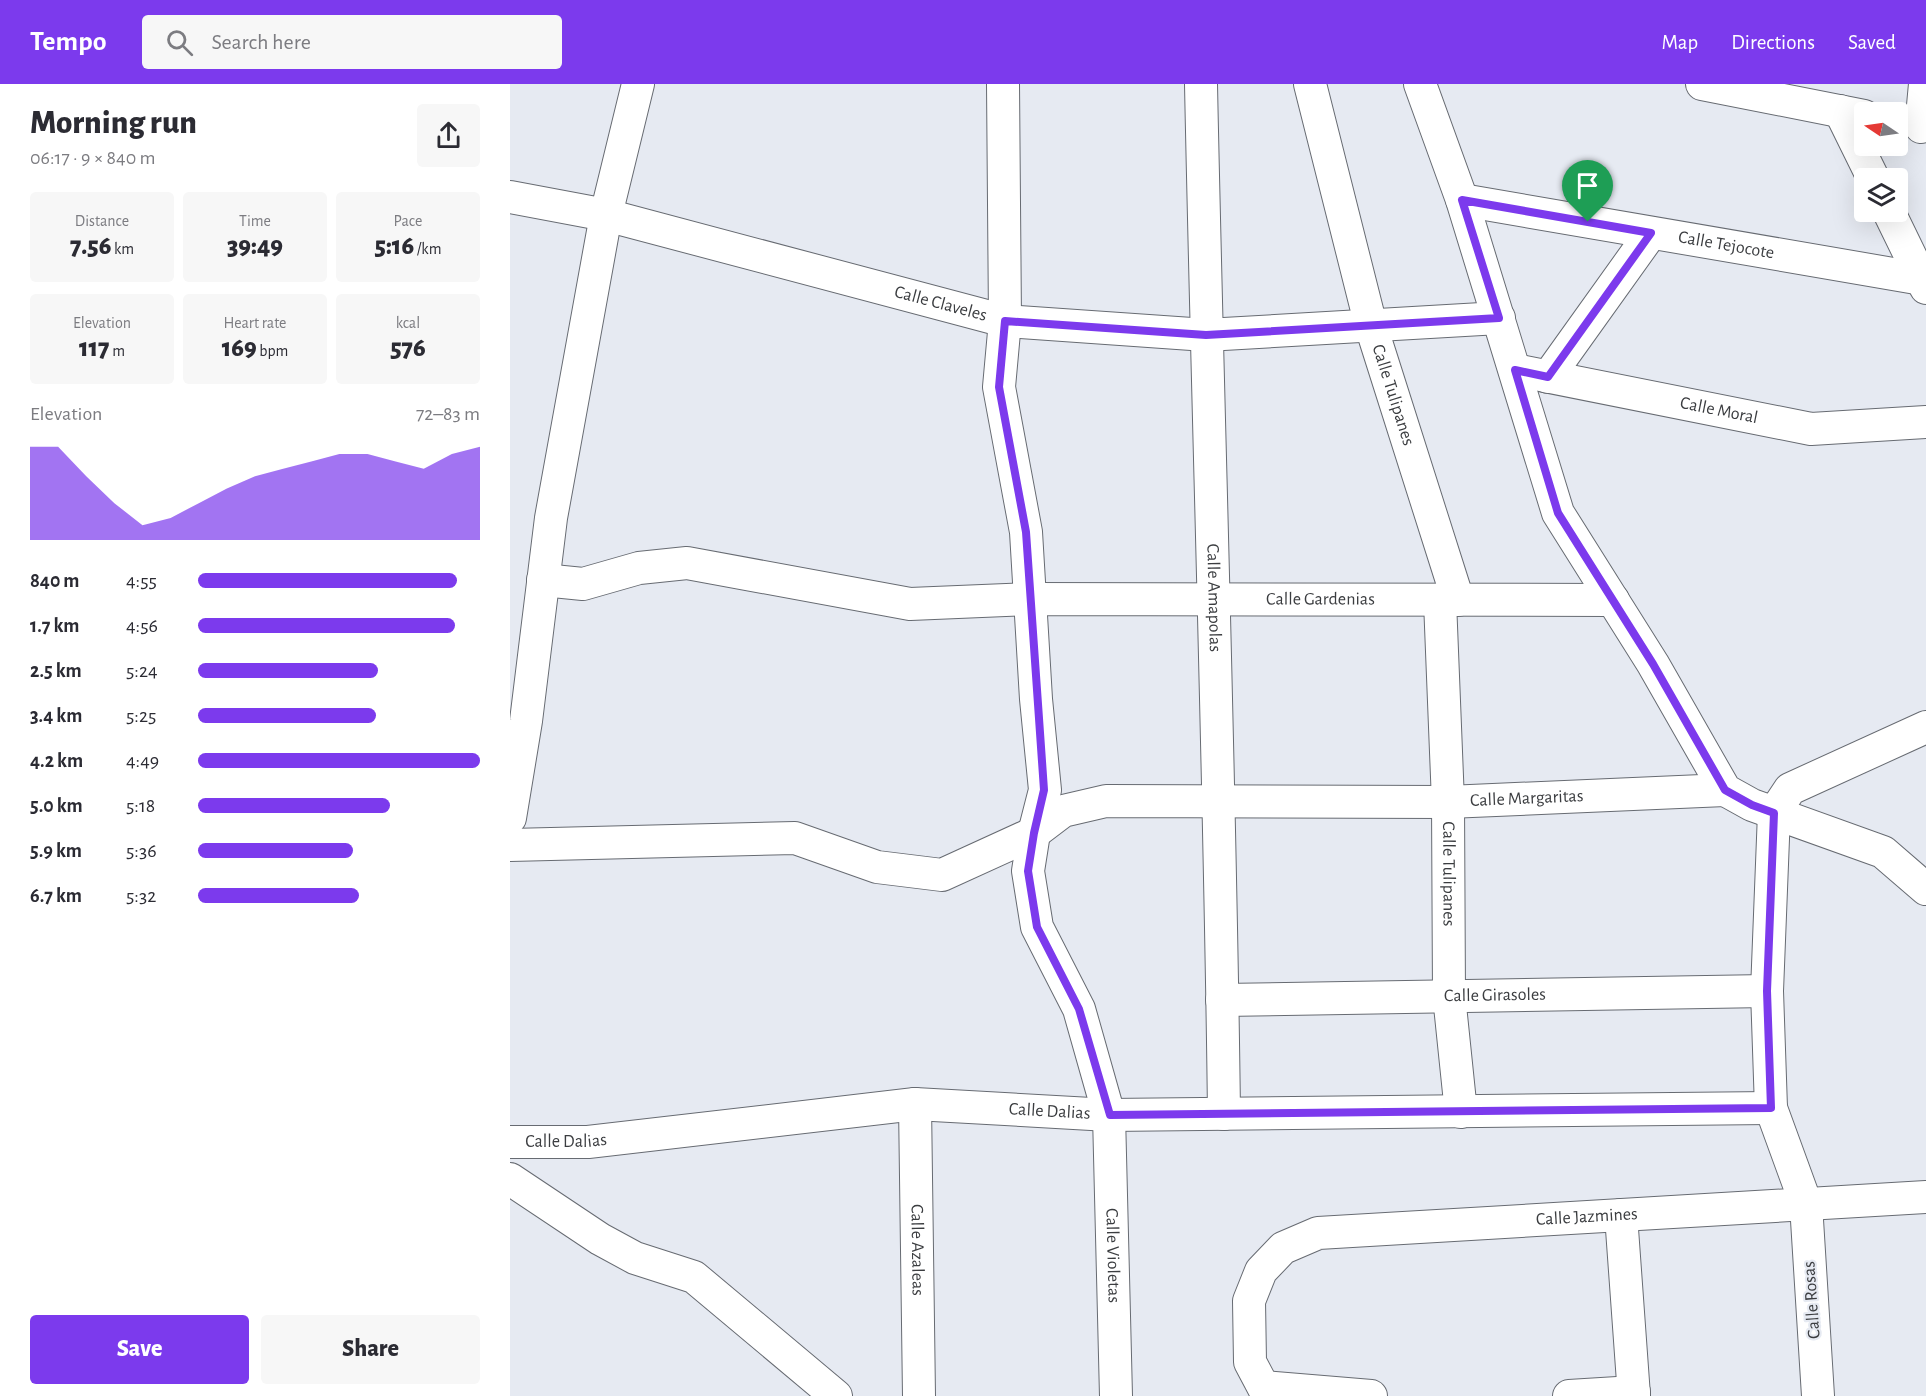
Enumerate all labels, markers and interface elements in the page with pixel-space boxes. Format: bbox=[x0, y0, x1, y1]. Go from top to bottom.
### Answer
search box bbox=[142, 15, 562, 69]
icon: search bbox=[163, 26, 196, 59]
text: Tempo bbox=[30, 28, 106, 56]
text: Search here bbox=[211, 31, 311, 53]
text: Map bbox=[1662, 32, 1698, 53]
text: Directions bbox=[1731, 32, 1815, 53]
text: Saved bbox=[1848, 32, 1896, 53]
north arrow bbox=[1854, 102, 1908, 156]
map controls bbox=[1854, 102, 1908, 222]
button: share bbox=[417, 104, 480, 167]
text: Morning run bbox=[30, 107, 197, 140]
text: 06:17 · 9 × 840 m bbox=[30, 148, 156, 168]
pin bbox=[1562, 160, 1613, 222]
button: layers bbox=[1854, 168, 1908, 222]
icon: arrive bbox=[1571, 169, 1604, 202]
text: Distance bbox=[75, 213, 129, 229]
text: Time bbox=[239, 213, 271, 229]
text: Pace bbox=[394, 213, 422, 229]
street label: Calle Tejocote bbox=[1677, 228, 1775, 262]
text: 7.56 bbox=[70, 233, 111, 259]
text: 39:49 bbox=[227, 233, 283, 259]
text: 5:16 bbox=[375, 233, 414, 259]
text: km bbox=[111, 241, 134, 257]
text: /km bbox=[414, 241, 441, 257]
street label: Calle Claveles bbox=[893, 283, 989, 325]
text: Elevation bbox=[73, 315, 131, 331]
text: Heart rate bbox=[224, 315, 286, 331]
text: kcal bbox=[396, 315, 420, 331]
text: 117 bbox=[79, 335, 110, 361]
text: 169 bbox=[222, 335, 257, 361]
text: 576 bbox=[390, 335, 426, 361]
street label: Calle Tulipanes bbox=[1368, 342, 1417, 448]
text: m bbox=[110, 343, 125, 359]
text: bpm bbox=[257, 343, 288, 359]
street label: Calle Moral bbox=[1679, 394, 1759, 427]
text: Elevation bbox=[30, 404, 102, 424]
text: 72–83 m bbox=[416, 404, 480, 424]
street label: Calle Amapolas bbox=[1203, 543, 1224, 652]
text: 840 m bbox=[30, 571, 80, 591]
text: 4:55 bbox=[126, 571, 157, 591]
street label: Calle Gardenias bbox=[1266, 590, 1375, 609]
text: 1.7 km bbox=[30, 616, 79, 636]
text: 4:56 bbox=[126, 616, 158, 636]
text: 2.5 km bbox=[30, 661, 82, 681]
text: 5:24 bbox=[126, 661, 158, 681]
text: 3.4 km bbox=[30, 706, 82, 726]
text: 5:25 bbox=[126, 706, 156, 726]
text: 4.2 km bbox=[30, 751, 83, 771]
text: 4:49 bbox=[126, 751, 159, 771]
street label: Calle Margaritas bbox=[1470, 787, 1584, 810]
text: 5.0 km bbox=[30, 796, 83, 816]
text: 5:18 bbox=[126, 796, 155, 816]
street label: Calle Tulipanes bbox=[1439, 821, 1458, 926]
text: 5.9 km bbox=[30, 841, 82, 861]
text: 5:36 bbox=[126, 841, 157, 861]
text: 6.7 km bbox=[30, 886, 82, 906]
text: 5:32 bbox=[126, 886, 156, 906]
street label: Calle Girasoles bbox=[1444, 986, 1546, 1005]
street label: Calle Dalias bbox=[1008, 1100, 1091, 1123]
street label: Calle Dalias bbox=[525, 1131, 608, 1151]
street label: Calle Azaleas bbox=[907, 1204, 927, 1296]
street label: Calle Jazmines bbox=[1535, 1205, 1638, 1229]
street label: Calle Violetas bbox=[1102, 1208, 1123, 1303]
street label: Calle Rosas bbox=[1800, 1261, 1824, 1339]
button: Save bbox=[30, 1315, 249, 1384]
button: Share bbox=[261, 1315, 480, 1384]

